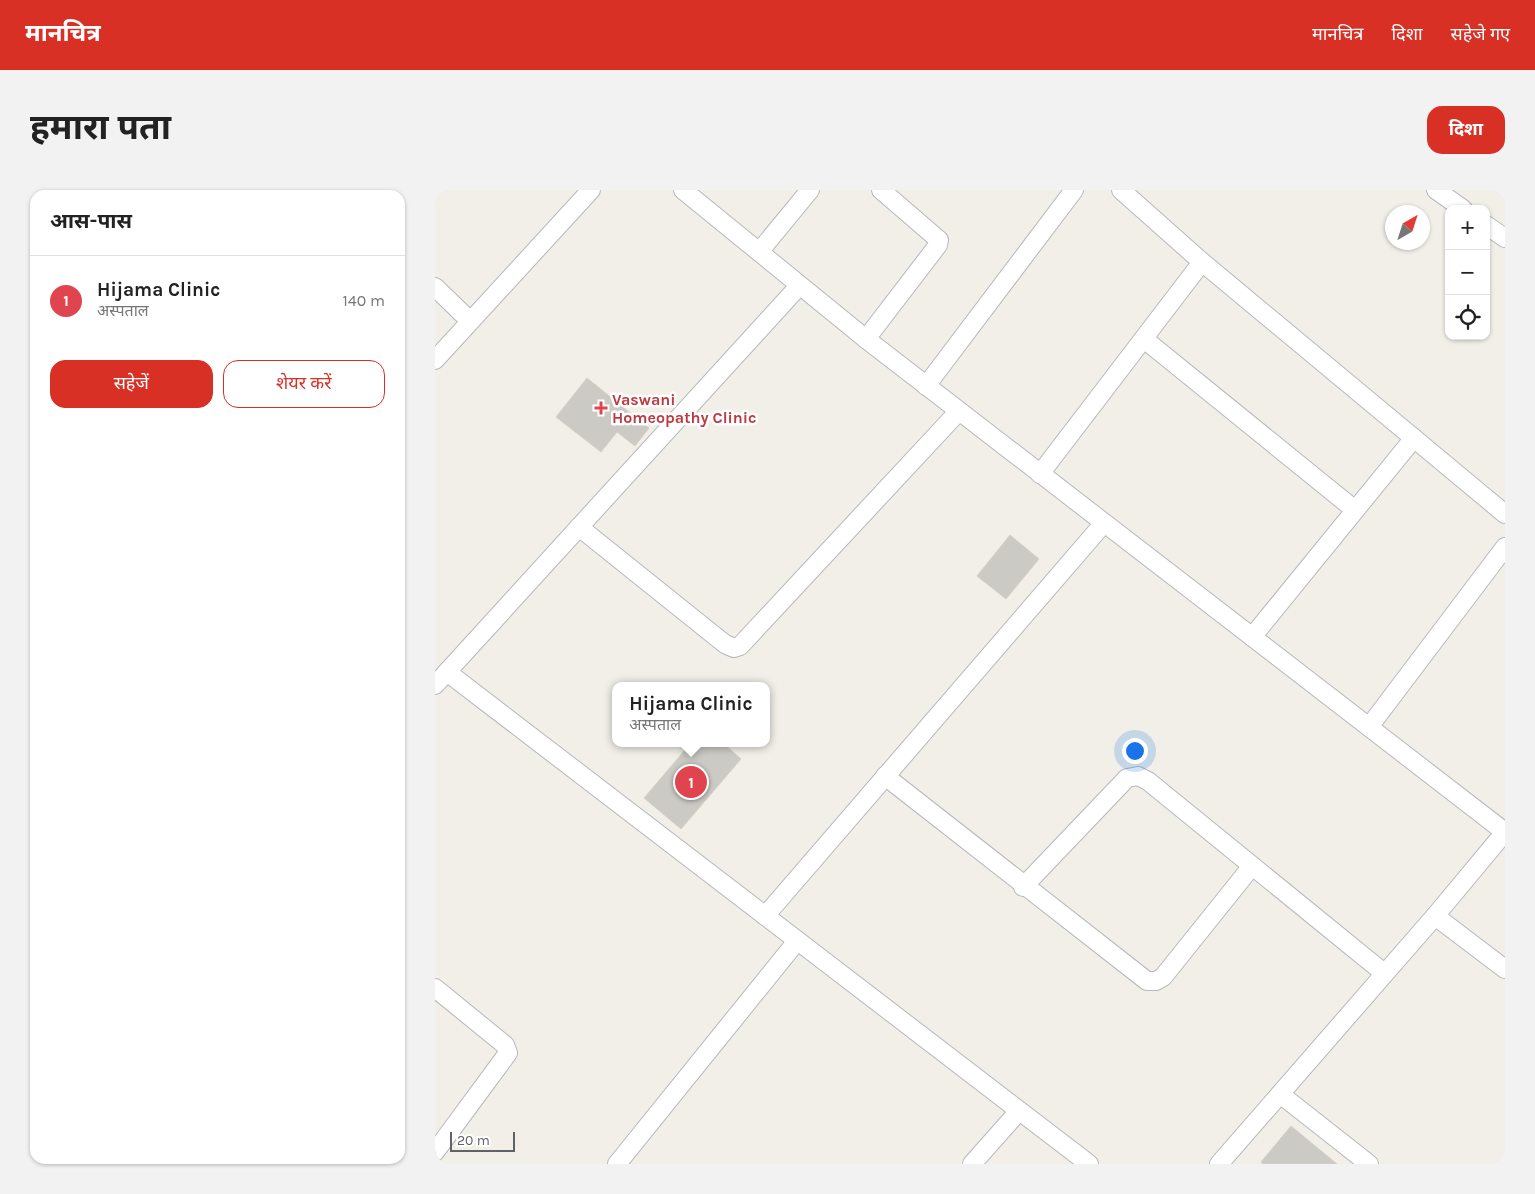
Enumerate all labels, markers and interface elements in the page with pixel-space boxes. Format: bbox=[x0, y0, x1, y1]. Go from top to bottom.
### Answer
text: मानचित्र bbox=[25, 19, 101, 47]
text: मानचित्र bbox=[1312, 23, 1363, 45]
text: दिशा bbox=[1391, 23, 1423, 45]
text: सहेजे गए bbox=[1451, 23, 1510, 45]
button: दिशा bbox=[1427, 106, 1505, 154]
text: हमारा पता bbox=[30, 107, 171, 148]
north arrow bbox=[1385, 205, 1430, 250]
map controls bbox=[1445, 205, 1490, 340]
button: + bbox=[1445, 205, 1490, 250]
text: आस-पास bbox=[50, 209, 132, 233]
button: − bbox=[1445, 250, 1490, 295]
text: Hijama Clinic bbox=[97, 279, 220, 301]
text: 1 bbox=[63, 291, 69, 310]
text: 140 m bbox=[343, 291, 385, 310]
button: locate bbox=[1445, 295, 1490, 340]
text: अस्पताल bbox=[97, 301, 149, 320]
button: सहेजें bbox=[50, 360, 213, 408]
button: शेयर करें bbox=[223, 360, 385, 408]
place label: Vaswani Homeopathy Clinic bbox=[612, 390, 757, 427]
marker: Vaswani Homeopathy Clinic bbox=[594, 401, 608, 415]
popup bbox=[612, 682, 770, 747]
text: Hijama Clinic bbox=[629, 693, 753, 715]
text: अस्पताल bbox=[629, 715, 681, 734]
your location bbox=[1122, 738, 1148, 764]
pin: 1 bbox=[675, 763, 707, 801]
scale bar bbox=[450, 1129, 515, 1152]
text: 20 m bbox=[457, 1132, 490, 1149]

